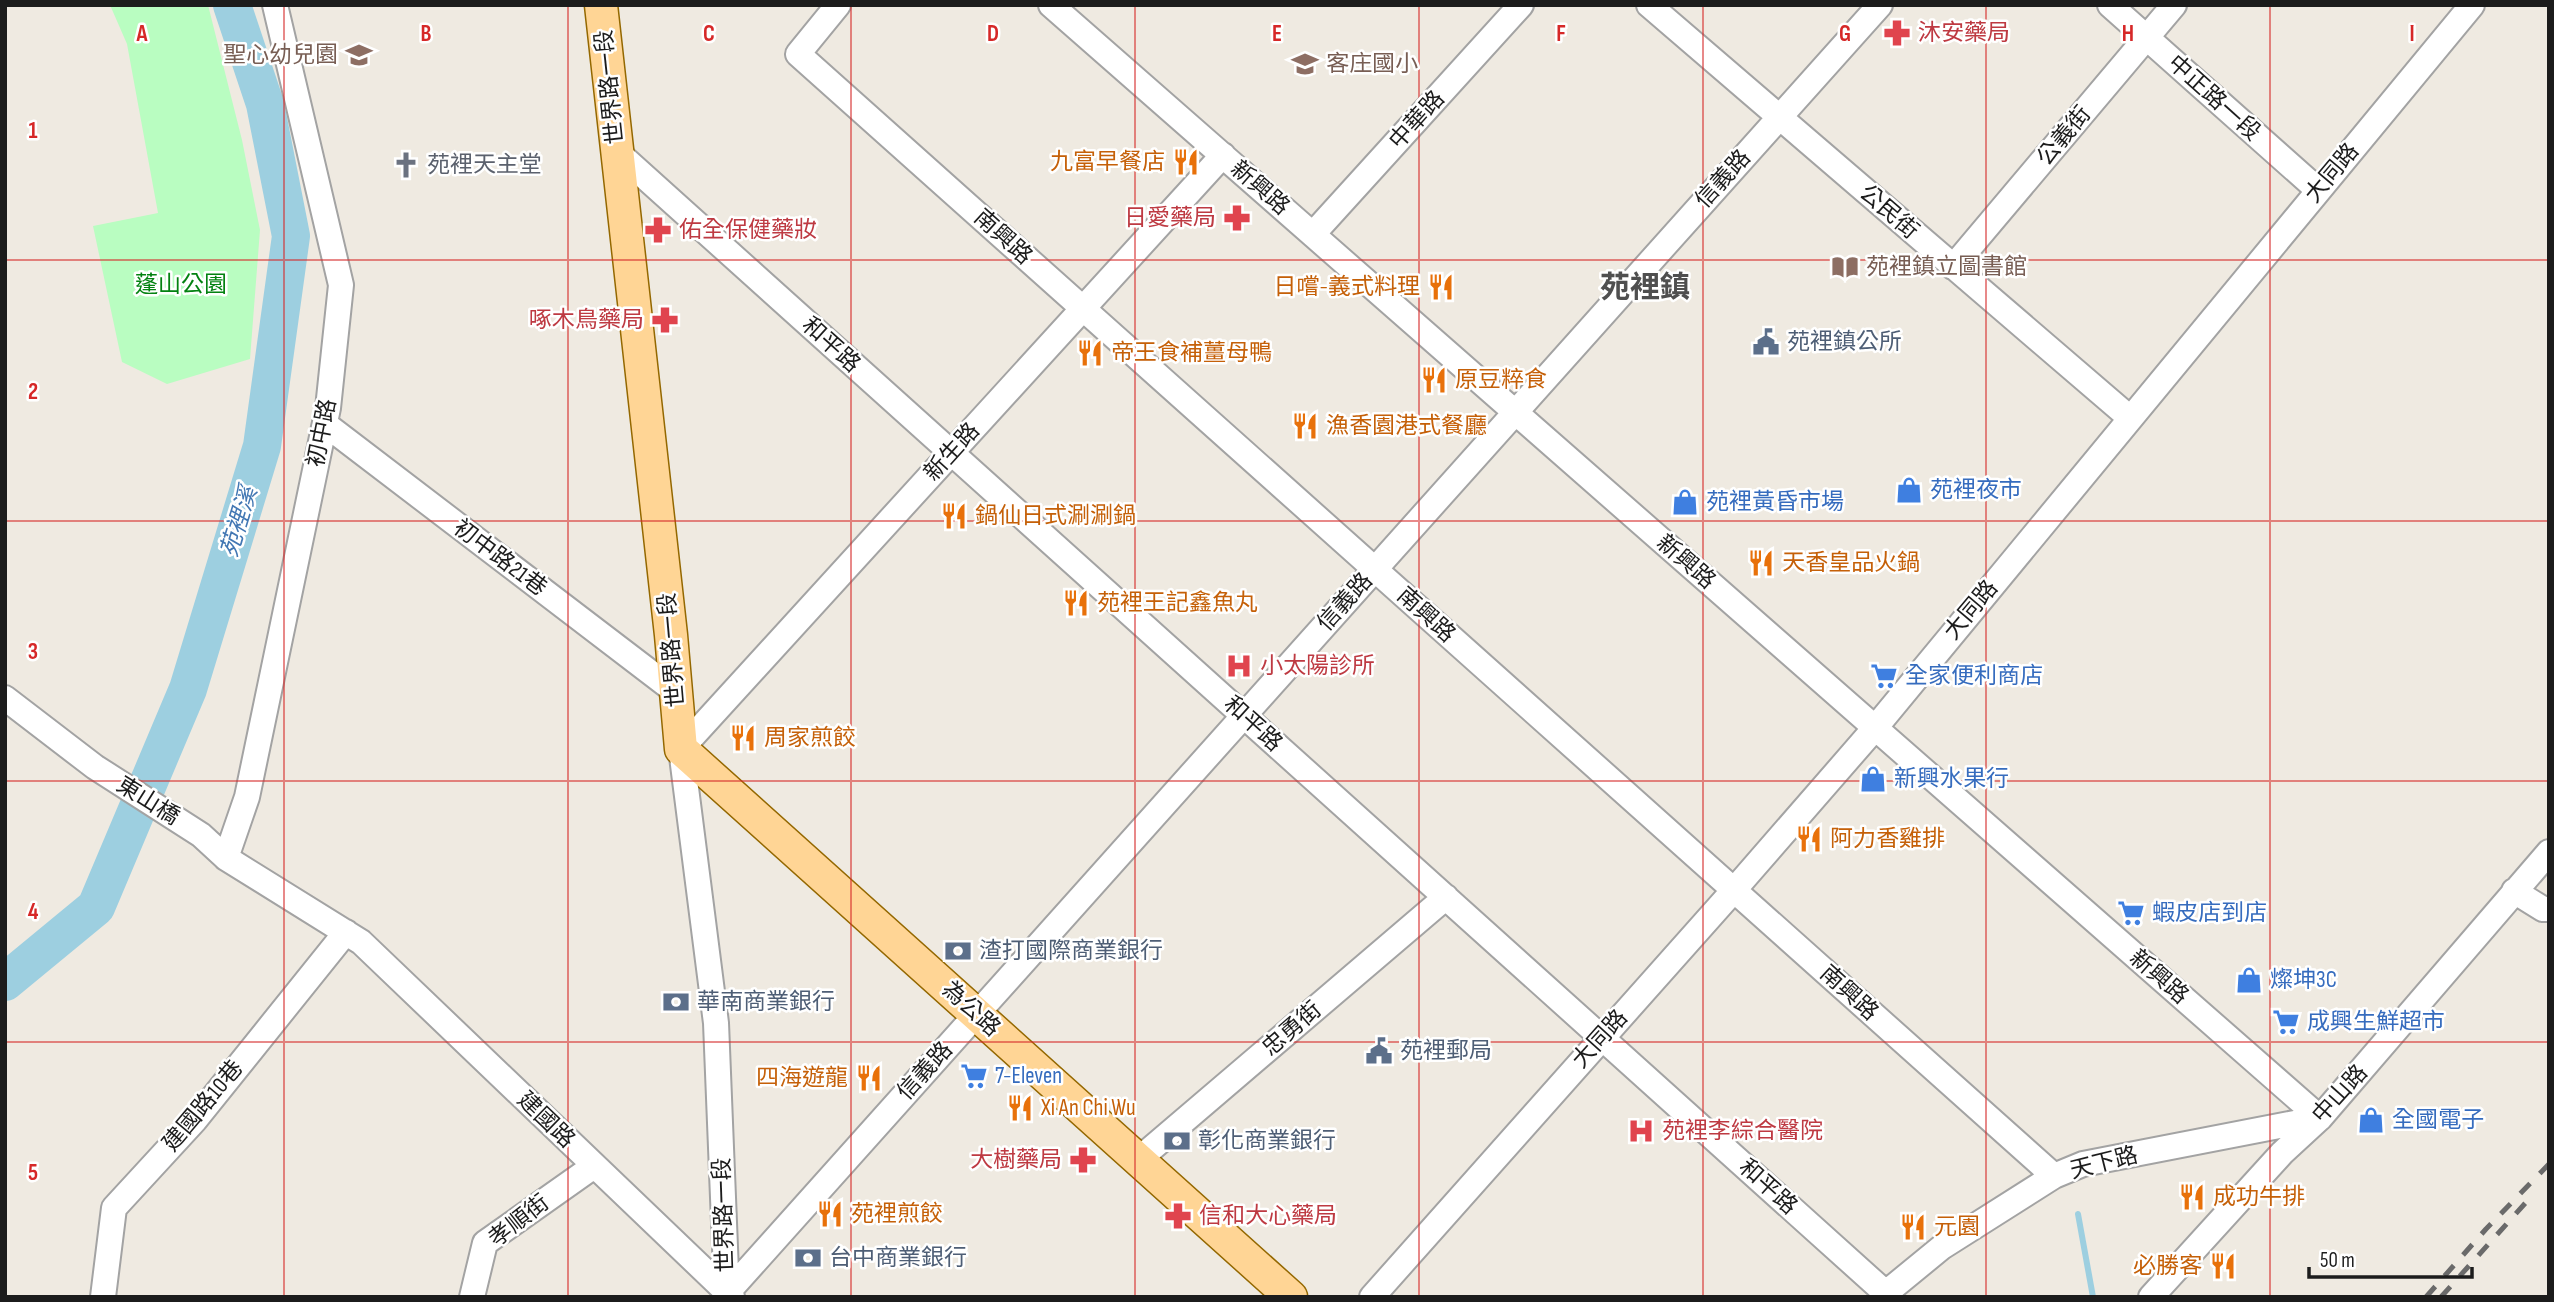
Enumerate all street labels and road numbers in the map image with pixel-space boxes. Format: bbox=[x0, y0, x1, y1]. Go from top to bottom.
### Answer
street label: 世界路一段 bbox=[590, 28, 630, 146]
street label: 中正路一段 bbox=[2162, 49, 2266, 147]
street label: 中華路 bbox=[1384, 85, 1450, 155]
street label: 公義街 bbox=[2031, 101, 2097, 171]
street label: 大同路 bbox=[2299, 138, 2365, 208]
street label: 信義路 bbox=[1690, 144, 1756, 214]
street label: 新興路 bbox=[1225, 155, 1295, 221]
street label: 公民街 bbox=[1854, 179, 1924, 245]
street label: 南興路 bbox=[968, 204, 1038, 270]
street label: 和平路 bbox=[796, 312, 866, 378]
street label: 初中路 bbox=[302, 396, 342, 470]
street label: 新生路 bbox=[919, 417, 985, 487]
street label: 初中路21巷 bbox=[448, 514, 552, 602]
street label: 新興路 bbox=[1651, 529, 1721, 595]
street label: 信義路 bbox=[1312, 567, 1378, 637]
street label: 大同路 bbox=[1938, 575, 2004, 645]
street label: 南興路 bbox=[1391, 582, 1461, 648]
street label: 世界路一段 bbox=[653, 591, 691, 709]
street label: 和平路 bbox=[1218, 691, 1288, 757]
street label: 東山橋 bbox=[111, 771, 185, 831]
street label: 新興路 bbox=[2124, 944, 2194, 1010]
street label: 南興路 bbox=[1814, 960, 1884, 1026]
street label: 為公路 bbox=[936, 976, 1006, 1042]
street label: 忠勇街 bbox=[1257, 996, 1327, 1062]
street label: 大同路 bbox=[1567, 1004, 1633, 1074]
street label: 信義路 bbox=[892, 1036, 958, 1106]
street label: 建國路10巷 bbox=[157, 1055, 249, 1157]
street label: 中山路 bbox=[2307, 1059, 2373, 1129]
street label: 建國路 bbox=[511, 1086, 581, 1154]
street label: 天下路 bbox=[2067, 1141, 2141, 1185]
street label: 和平路 bbox=[1733, 1154, 1803, 1220]
street label: 世界路一段 bbox=[708, 1157, 740, 1273]
street label: 孝順街 bbox=[483, 1189, 555, 1253]

